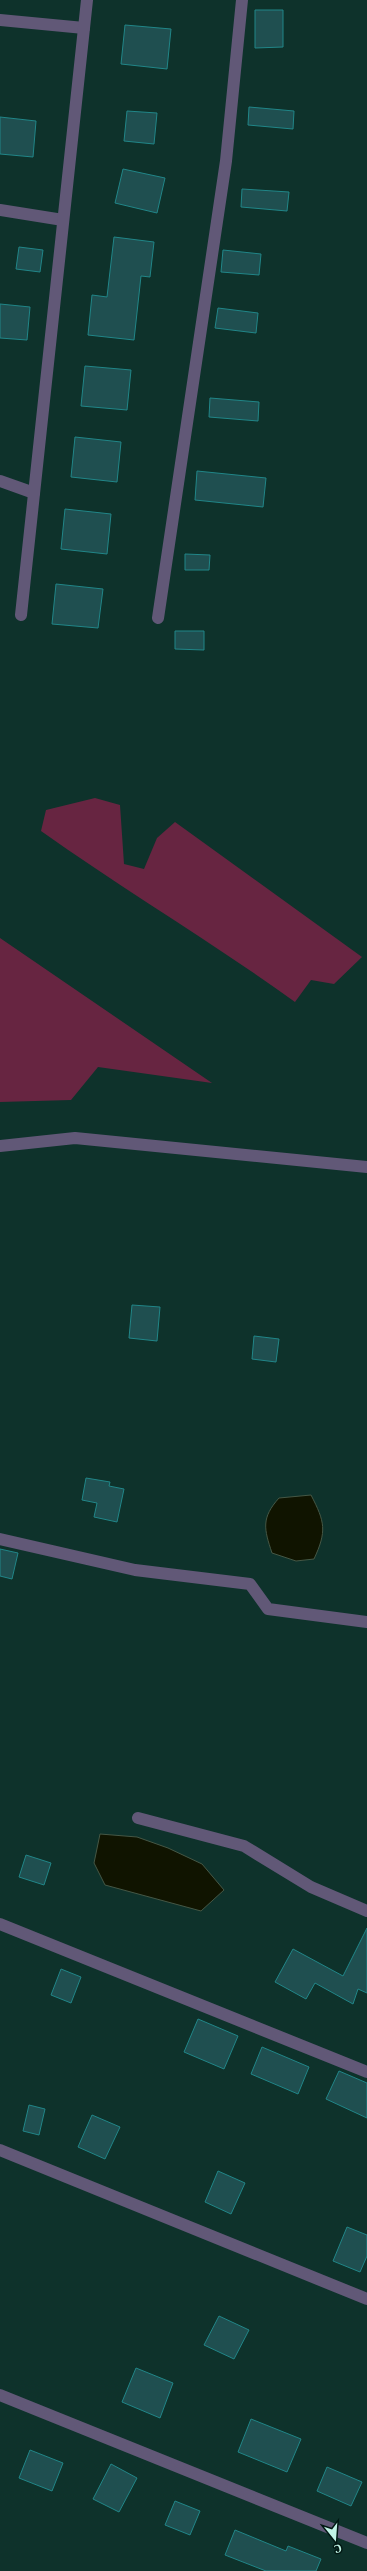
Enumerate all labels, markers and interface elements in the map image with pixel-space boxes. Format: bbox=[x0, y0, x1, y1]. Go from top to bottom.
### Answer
north arrow bbox=[315, 2519, 355, 2559]
text: С bbox=[332, 2541, 344, 2557]

